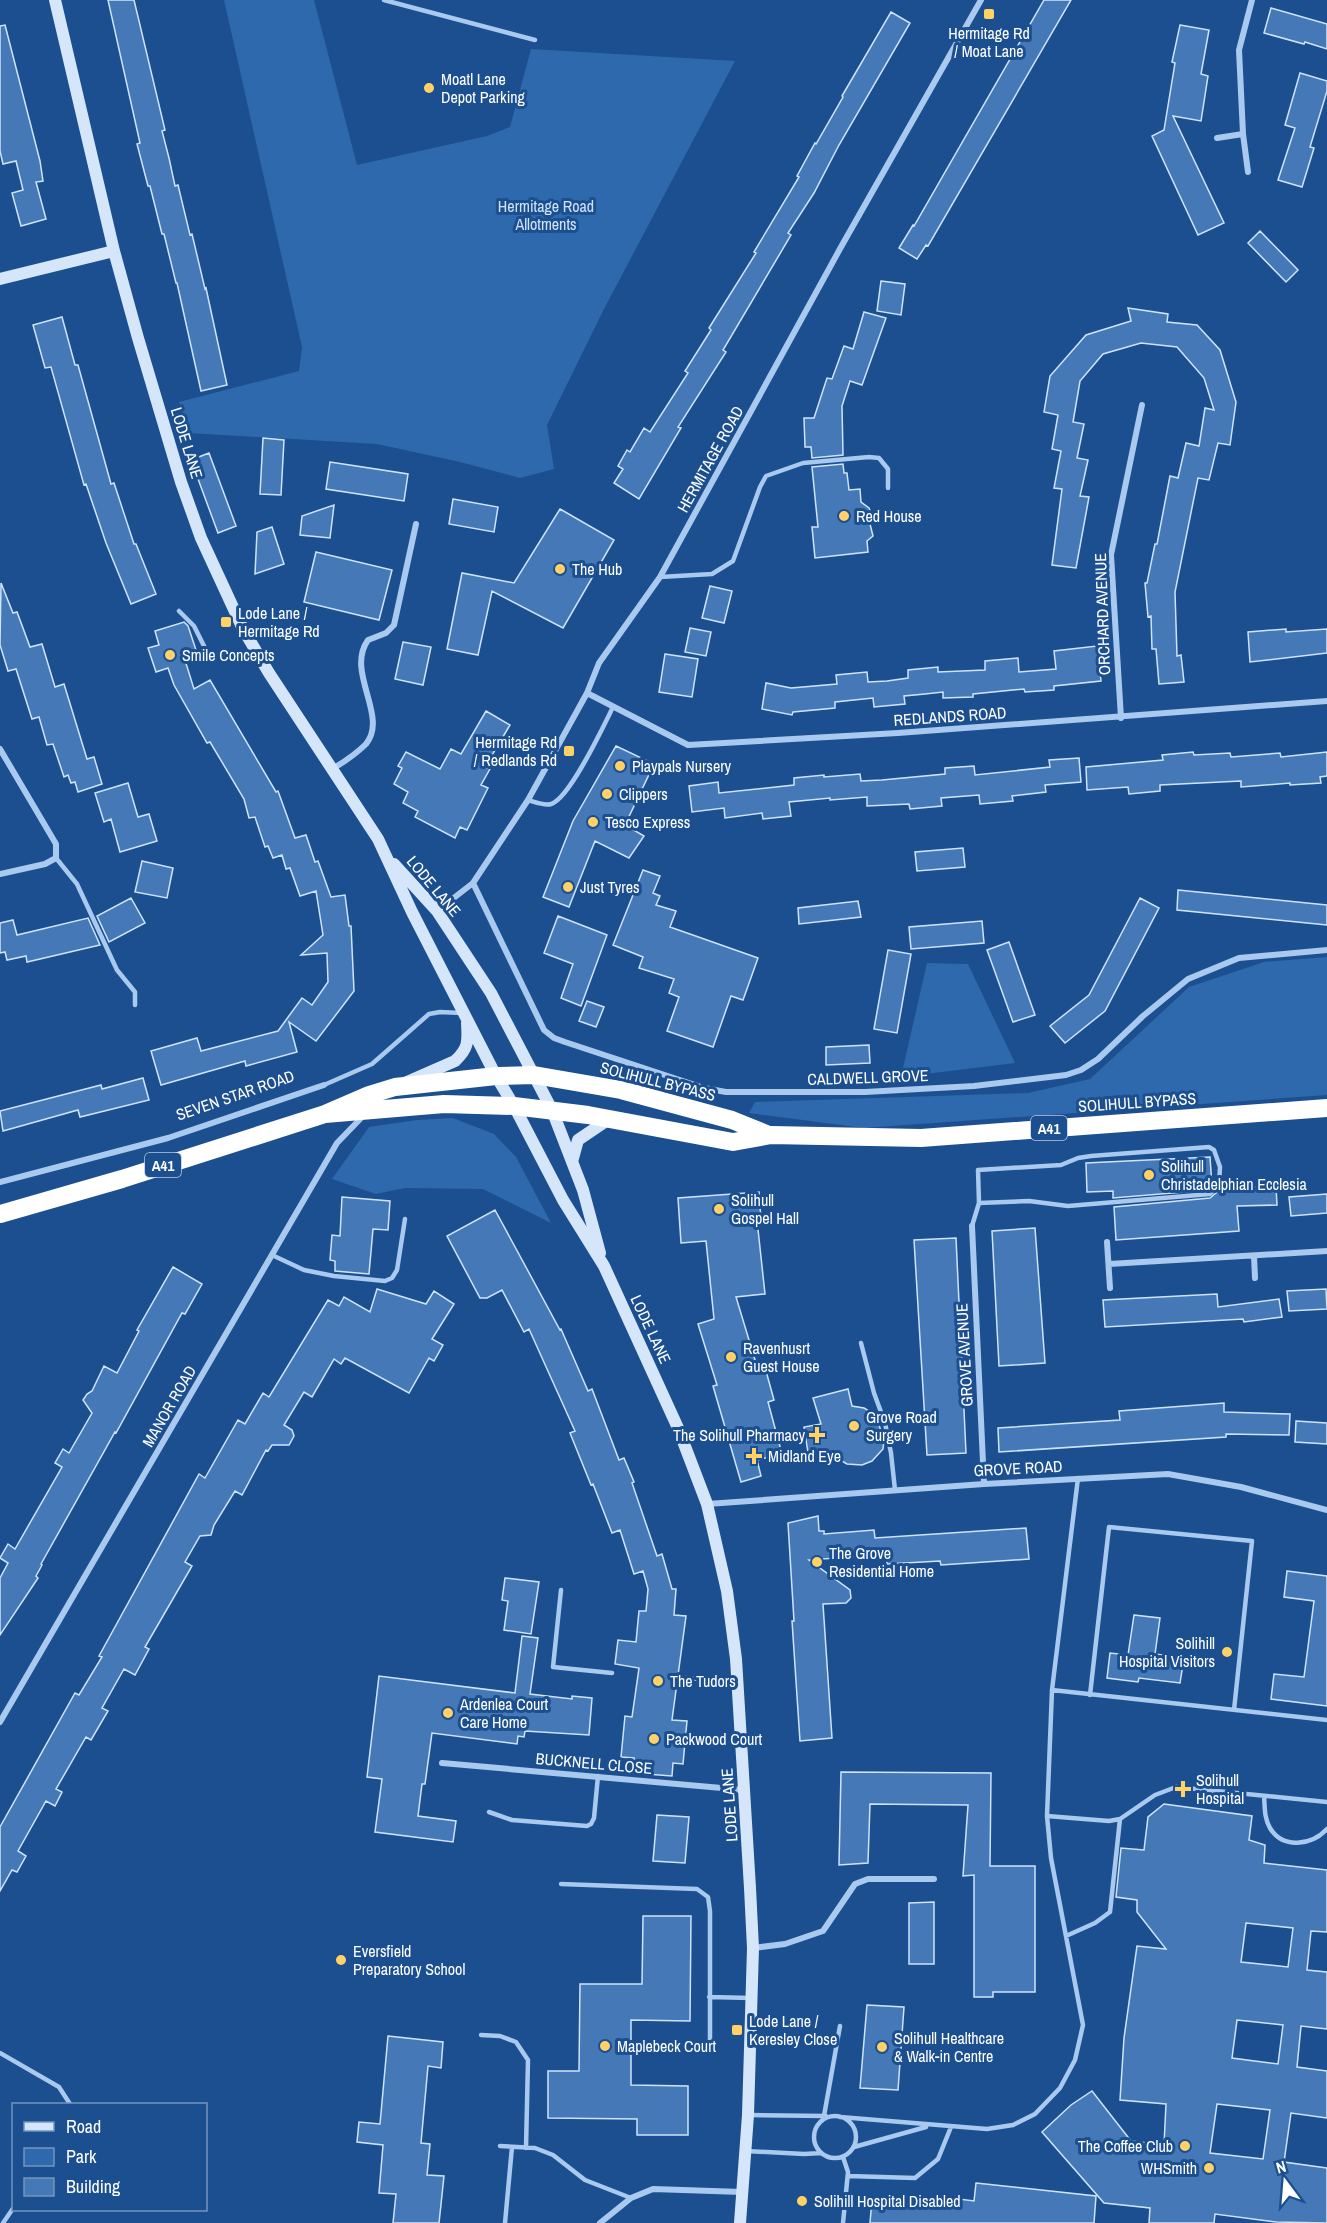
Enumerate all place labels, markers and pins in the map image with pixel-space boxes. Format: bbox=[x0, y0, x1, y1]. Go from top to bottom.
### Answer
marker: Hermitage Rd / Moat Lane bbox=[982, 7, 996, 21]
place label: Hermitage Rd / Moat Lane bbox=[948, 22, 1030, 62]
place label: Moatl Lane Depot Parking bbox=[441, 68, 526, 108]
marker: Moatl Lane Depot Parking bbox=[422, 81, 436, 95]
place label: Red House bbox=[856, 505, 922, 527]
marker: Red House bbox=[837, 509, 851, 523]
place label: The Hub bbox=[572, 558, 622, 580]
marker: The Hub bbox=[553, 562, 567, 576]
place label: Lode Lane / Hermitage Rd bbox=[238, 602, 320, 642]
marker: Lode Lane / Hermitage Rd bbox=[219, 615, 233, 629]
place label: Smile Concepts bbox=[182, 644, 275, 666]
marker: Smile Concepts bbox=[163, 648, 177, 662]
place label: Hermitage Rd / Redlands Rd bbox=[474, 731, 557, 771]
marker: Hermitage Rd / Redlands Rd bbox=[562, 744, 576, 758]
place label: Playpals Nursery bbox=[632, 755, 732, 777]
marker: Playpals Nursery bbox=[613, 759, 627, 773]
place label: Clippers bbox=[619, 783, 668, 805]
marker: Clippers bbox=[600, 787, 614, 801]
place label: Tesco Express bbox=[605, 811, 690, 833]
marker: Tesco Express bbox=[586, 815, 600, 829]
place label: Just Tyres bbox=[580, 876, 640, 898]
marker: Just Tyres bbox=[561, 880, 575, 894]
place label: Solihull Christadelphian Ecclesia bbox=[1161, 1155, 1308, 1195]
marker: Solihull Christadelphian Ecclesia bbox=[1142, 1168, 1156, 1182]
place label: Solihull Gospel Hall bbox=[731, 1189, 799, 1229]
marker: Solihull Gospel Hall bbox=[712, 1202, 726, 1216]
place label: Ravenhusrt Guest House bbox=[743, 1337, 820, 1377]
marker: Ravenhusrt Guest House bbox=[724, 1350, 738, 1364]
place label: Grove Road Surgery bbox=[866, 1406, 937, 1446]
marker: Grove Road Surgery bbox=[847, 1419, 861, 1433]
place label: The Solihull Pharmacy bbox=[673, 1424, 805, 1446]
marker: The Solihull Pharmacy bbox=[810, 1428, 824, 1442]
place label: Midland Eye bbox=[768, 1445, 841, 1467]
marker: Midland Eye bbox=[745, 1447, 763, 1465]
place label: The Grove Residential Home bbox=[829, 1542, 934, 1582]
marker: The Grove Residential Home bbox=[810, 1555, 824, 1569]
place label: Solihill Hospital Visitors bbox=[1119, 1632, 1215, 1672]
marker: Solihill Hospital Visitors bbox=[1220, 1645, 1234, 1659]
place label: The Tudors bbox=[670, 1670, 736, 1692]
marker: The Tudors bbox=[651, 1674, 665, 1688]
place label: Ardenlea Court Care Home bbox=[459, 1693, 549, 1733]
marker: Ardenlea Court Care Home bbox=[441, 1706, 455, 1720]
place label: Packwood Court bbox=[666, 1728, 763, 1750]
marker: Packwood Court bbox=[647, 1732, 661, 1746]
place label: Solihull Hospital bbox=[1196, 1769, 1244, 1809]
marker: Solihull Hospital bbox=[1174, 1780, 1192, 1798]
place label: Eversfield Preparatory School bbox=[353, 1940, 465, 1980]
marker: Eversfield Preparatory School bbox=[334, 1953, 348, 1967]
place label: Lode Lane / Keresley Close bbox=[749, 2010, 837, 2050]
marker: Lode Lane / Keresley Close bbox=[730, 2023, 744, 2037]
place label: Solihull Healthcare & Walk-in Centre bbox=[894, 2027, 1004, 2067]
place label: Maplebeck Court bbox=[617, 2035, 717, 2057]
marker: Maplebeck Court bbox=[598, 2039, 612, 2053]
marker: Solihull Healthcare & Walk-in Centre bbox=[875, 2040, 889, 2054]
place label: The Coffee Club bbox=[1078, 2135, 1173, 2157]
marker: The Coffee Club bbox=[1178, 2139, 1192, 2153]
place label: WHSmith bbox=[1141, 2157, 1197, 2179]
marker: WHSmith bbox=[1202, 2161, 1216, 2175]
place label: Solihill Hospital Disabled bbox=[814, 2190, 961, 2212]
marker: Solihill Hospital Disabled bbox=[795, 2194, 809, 2208]

